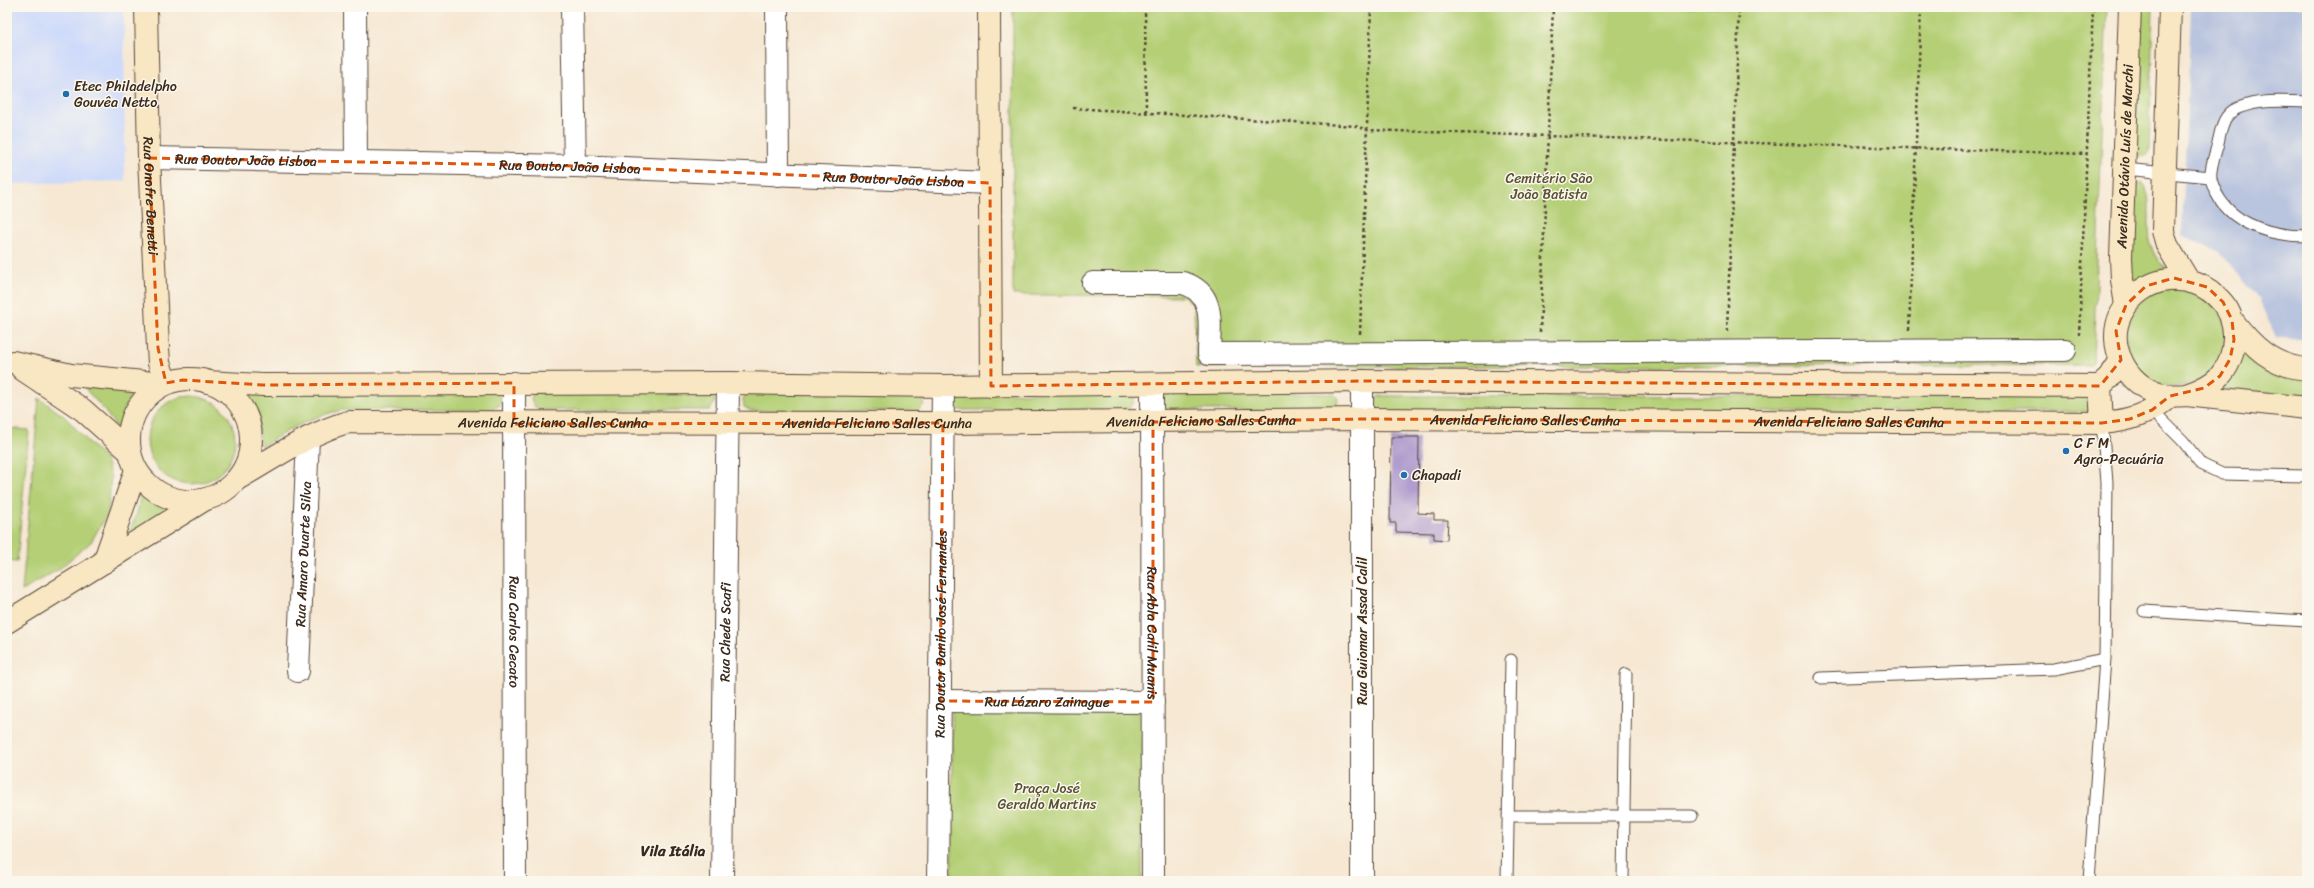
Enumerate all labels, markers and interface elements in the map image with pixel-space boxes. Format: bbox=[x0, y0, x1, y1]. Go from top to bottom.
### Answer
street label: Avenida Otávio Luís de Marchi bbox=[2109, 63, 2140, 250]
place label: Etec Philadelpho Gouvêa Netto bbox=[74, 74, 177, 115]
marker: Etec Philadelpho Gouvêa Netto bbox=[61, 89, 71, 99]
street label: Rua Onofre Benetti bbox=[136, 136, 166, 257]
street label: Rua Doutor João Lisboa bbox=[175, 146, 317, 174]
street label: Rua Doutor João Lisboa bbox=[499, 152, 641, 181]
street label: Rua Doutor João Lisboa bbox=[822, 164, 965, 194]
park label: Cemitério São João Batista bbox=[1505, 166, 1593, 207]
street label: Avenida Feliciano Salles Cunha bbox=[1105, 407, 1296, 434]
street label: Avenida Feliciano Salles Cunha bbox=[1429, 407, 1620, 433]
street label: Avenida Feliciano Salles Cunha bbox=[1753, 409, 1944, 435]
street label: Avenida Feliciano Salles Cunha bbox=[457, 410, 648, 435]
street label: Avenida Feliciano Salles Cunha bbox=[781, 410, 972, 436]
place label: C F M Agro-Pecuária bbox=[2073, 431, 2164, 472]
marker: C F M Agro-Pecuária bbox=[2061, 446, 2071, 456]
place label: Chapadi bbox=[1412, 463, 1462, 488]
marker: Chapadi bbox=[1399, 470, 1409, 480]
street label: Rua Amaro Duarte Silva bbox=[287, 481, 319, 628]
street label: Rua Doutor Danilo José Fernandes bbox=[927, 529, 954, 738]
street label: Rua Guiomar Assad Calil bbox=[1350, 556, 1375, 705]
street label: Rua Abla Calil Muanis bbox=[1140, 566, 1165, 700]
street label: Rua Carlos Cecato bbox=[502, 576, 527, 688]
street label: Rua Chede Scafi bbox=[712, 581, 738, 682]
street label: Rua Lázaro Zainague bbox=[984, 689, 1110, 714]
park label: Praça José Geraldo Martins bbox=[998, 776, 1097, 817]
district label: Vila Itália bbox=[641, 838, 706, 864]

